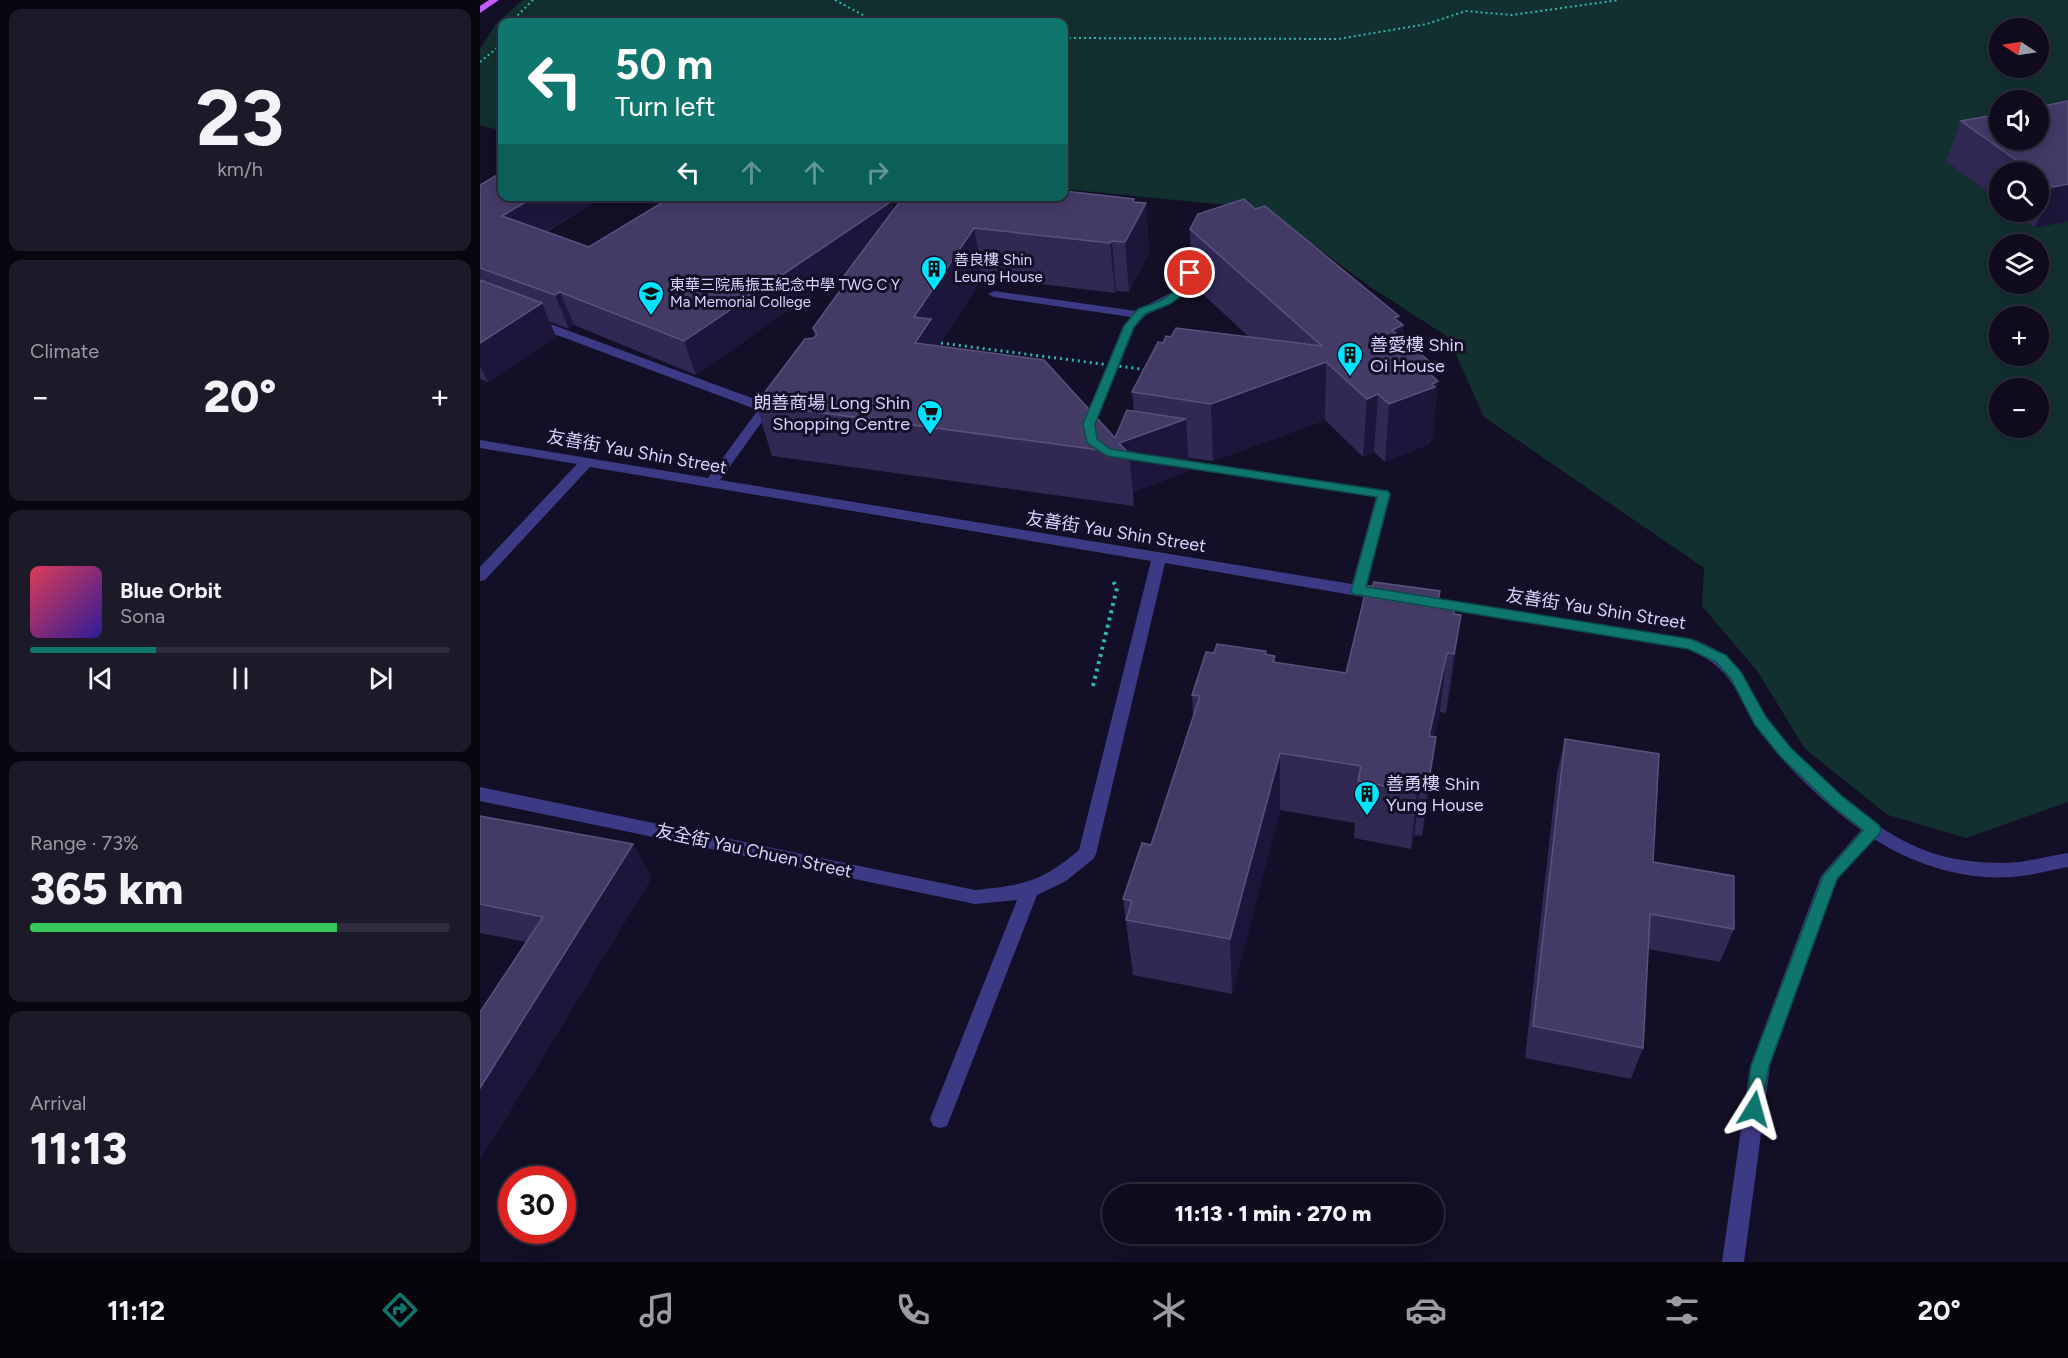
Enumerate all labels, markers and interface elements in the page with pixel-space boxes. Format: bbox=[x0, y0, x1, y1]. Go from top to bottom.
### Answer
north arrow bbox=[1989, 18, 2049, 78]
map controls bbox=[1989, 18, 2049, 438]
text: 50 m bbox=[615, 39, 713, 90]
icon: left bbox=[516, 42, 594, 120]
text: 23 bbox=[196, 71, 284, 165]
text: Turn left bbox=[615, 90, 715, 123]
button: sound bbox=[1989, 90, 2049, 150]
icon: left bbox=[672, 156, 705, 189]
icon: ahead bbox=[735, 156, 768, 189]
icon: ahead bbox=[798, 156, 831, 189]
icon: right bbox=[861, 156, 894, 189]
text: km/h bbox=[217, 157, 263, 181]
button: search bbox=[1989, 162, 2049, 222]
button: layers bbox=[1989, 234, 2049, 294]
pin bbox=[1164, 247, 1215, 298]
place label: 善良樓 Shin Leung House bbox=[954, 251, 1043, 286]
building icon: 善良樓 Shin Leung House bbox=[919, 254, 949, 292]
icon: arrive bbox=[1173, 256, 1206, 289]
place label: 東華三院馬振玉紀念中學 TWG C Y Ma Memorial College bbox=[670, 276, 900, 311]
school or university icon: 東華三院馬振玉紀念中學 TWG C Y Ma Memorial College bbox=[636, 279, 666, 317]
button: + bbox=[1989, 306, 2049, 366]
place label: 善愛樓 Shin Oi House bbox=[1370, 334, 1464, 377]
text: Climate bbox=[30, 339, 99, 363]
building icon: 善愛樓 Shin Oi House bbox=[1335, 340, 1365, 378]
text: 20° bbox=[203, 369, 277, 423]
text: − bbox=[30, 377, 51, 416]
text: + bbox=[429, 377, 450, 416]
button: − bbox=[1989, 378, 2049, 438]
place label: 朗善商場 Long Shin Shopping Centre bbox=[753, 392, 910, 435]
supermarket icon: 朗善商場 Long Shin Shopping Centre bbox=[915, 398, 945, 436]
street label: 友善街 Yau Shin Street bbox=[545, 425, 729, 479]
street label: 友善街 Yau Shin Street bbox=[1024, 507, 1208, 557]
text: Blue Orbit bbox=[120, 577, 222, 604]
street label: 友善街 Yau Shin Street bbox=[1504, 584, 1688, 634]
text: Sona bbox=[120, 604, 165, 628]
icon: previous bbox=[84, 662, 117, 695]
icon: pause bbox=[224, 662, 257, 695]
icon: next bbox=[364, 662, 397, 695]
place label: 善勇樓 Shin Yung House bbox=[1386, 773, 1484, 816]
building icon: 善勇樓 Shin Yung House bbox=[1352, 779, 1382, 817]
street label: 友全街 Yau Chuen Street bbox=[654, 819, 854, 883]
text: Range · 73% bbox=[30, 831, 139, 855]
text: 365 km bbox=[30, 861, 183, 915]
position arrow bbox=[1722, 1077, 1786, 1141]
text: Arrival bbox=[30, 1091, 86, 1115]
text: 11:13 bbox=[30, 1121, 127, 1175]
speed limit sign: 30 bbox=[498, 1166, 576, 1244]
text: 11:13 · 1 min · 270 m bbox=[1175, 1200, 1371, 1227]
icon: directions bbox=[379, 1289, 421, 1331]
icon: music bbox=[636, 1289, 678, 1331]
icon: phone bbox=[892, 1289, 934, 1331]
icon: climate bbox=[1148, 1289, 1190, 1331]
icon: car bbox=[1405, 1289, 1447, 1331]
icon: filters bbox=[1661, 1289, 1703, 1331]
text: 11:12 bbox=[107, 1294, 165, 1327]
text: 20° bbox=[1917, 1294, 1961, 1327]

